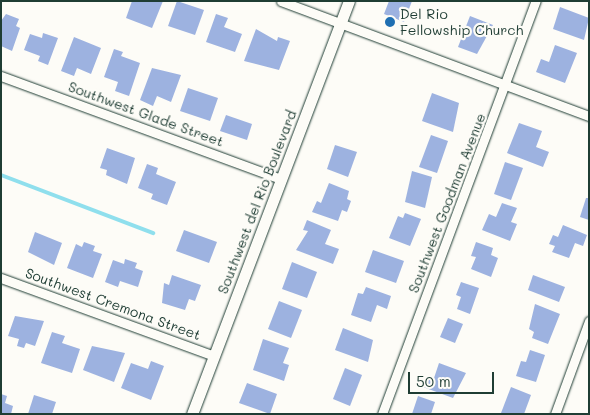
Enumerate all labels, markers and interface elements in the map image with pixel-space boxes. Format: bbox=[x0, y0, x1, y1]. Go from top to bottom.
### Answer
place label: Del Rio Fellowship Church bbox=[400, 6, 523, 38]
marker: Del Rio Fellowship Church bbox=[384, 16, 396, 28]
street label: Southwest Glade Street bbox=[66, 78, 226, 150]
street label: Southwest del Rio Boulevard bbox=[214, 108, 300, 296]
street label: Southwest Goodman Avenue bbox=[405, 111, 489, 295]
street label: Southwest Cremona Street bbox=[23, 264, 203, 344]
scale bar bbox=[410, 362, 496, 394]
text: 50 m bbox=[416, 371, 451, 391]

